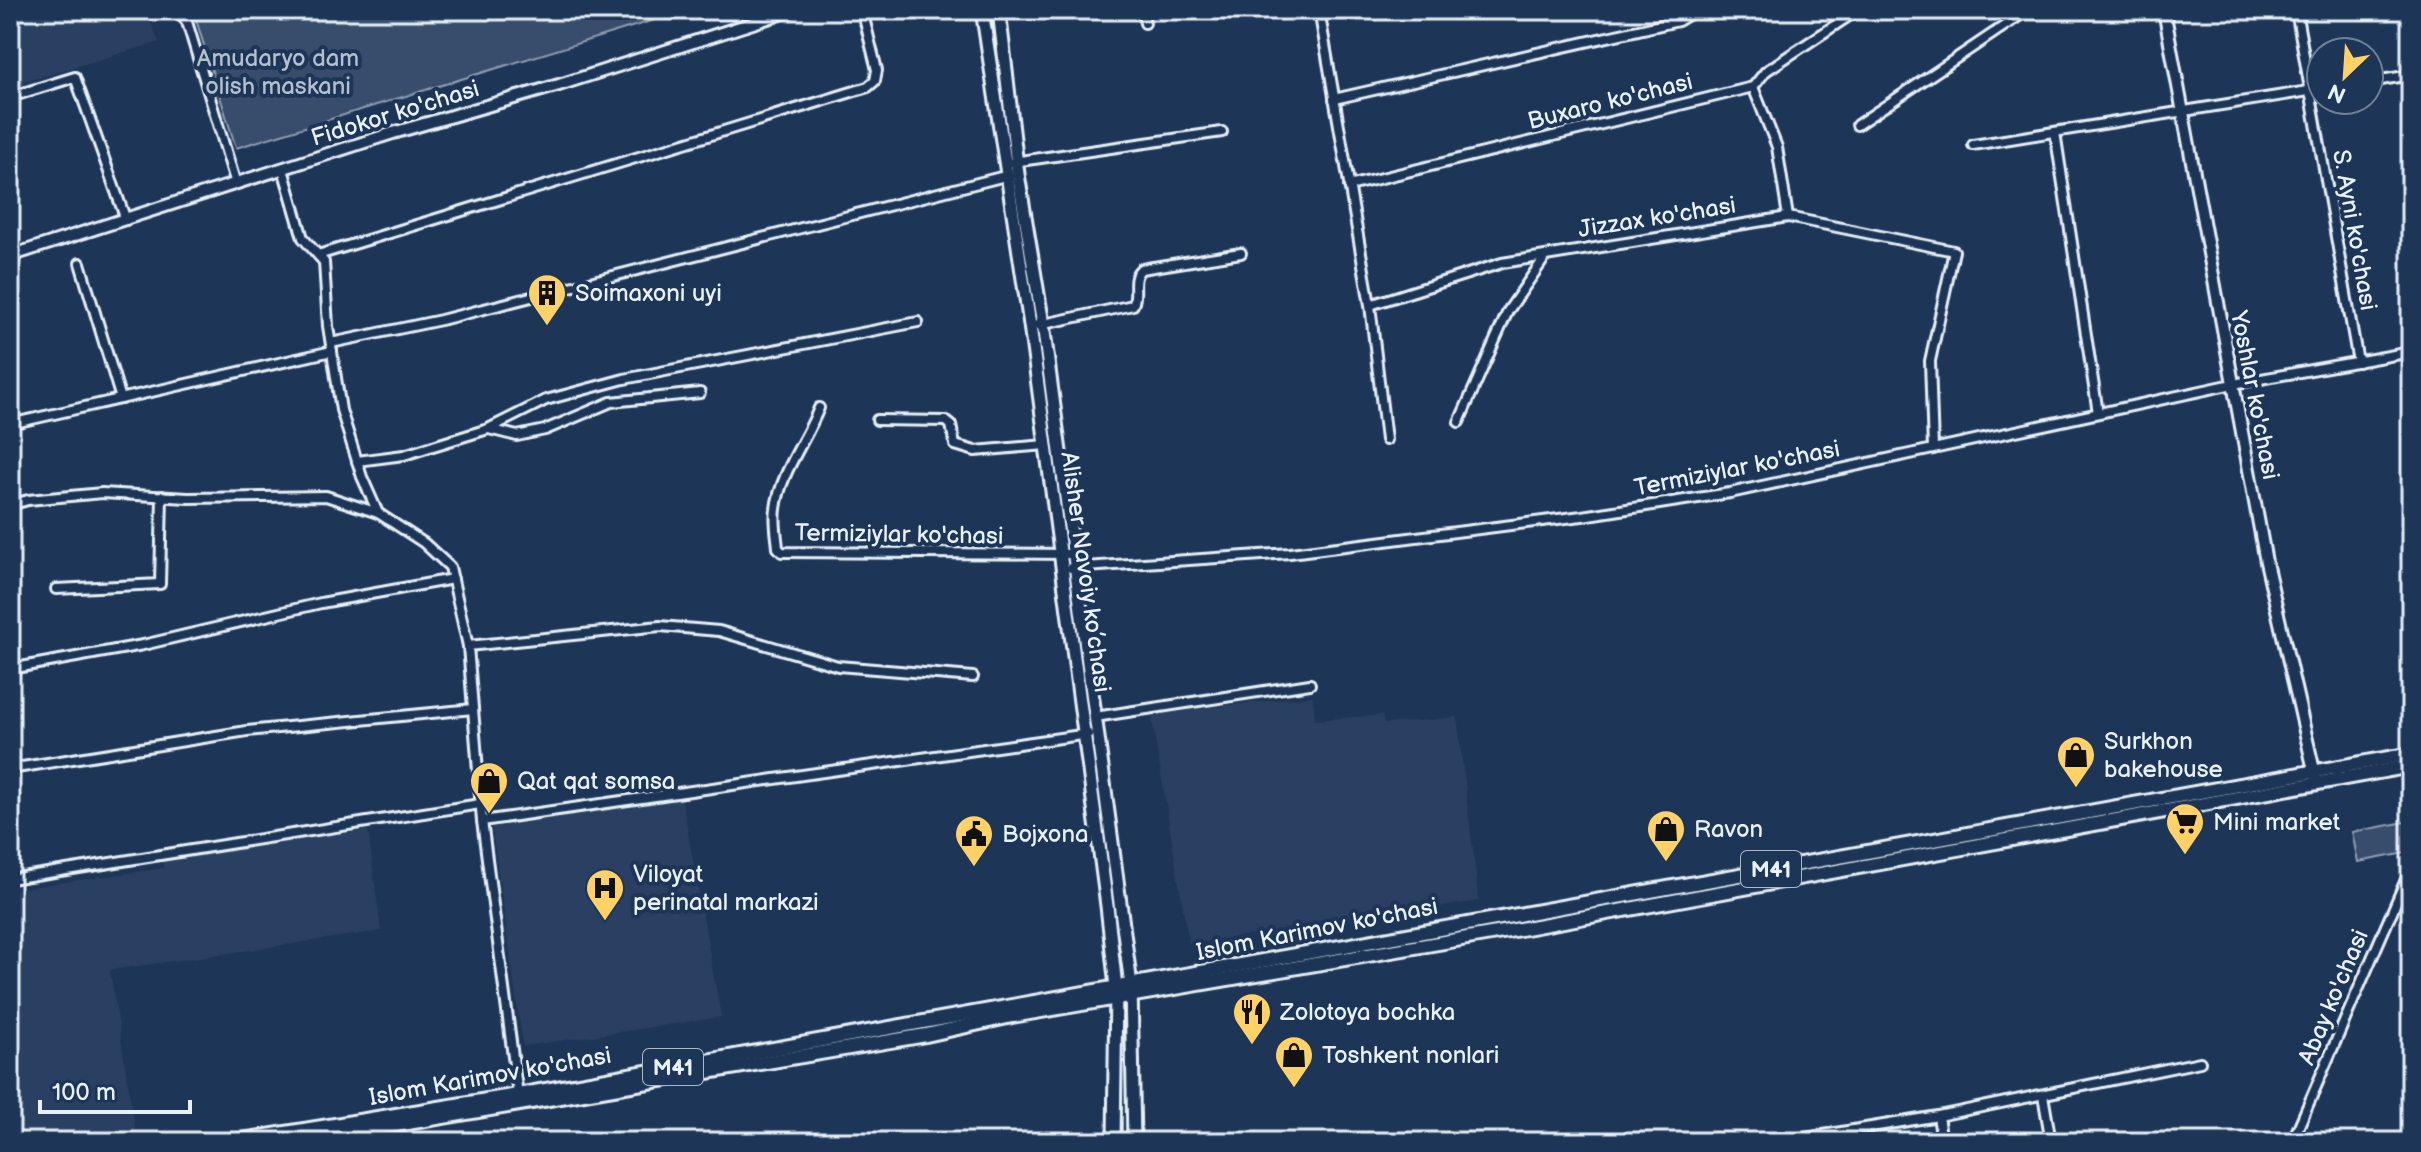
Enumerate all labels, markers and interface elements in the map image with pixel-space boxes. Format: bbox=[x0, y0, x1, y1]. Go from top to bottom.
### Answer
north arrow bbox=[2305, 36, 2385, 116]
park label: Amudaryo dam olish maskani bbox=[197, 44, 359, 101]
street label: Buxaro ko'chasi bbox=[1525, 67, 1696, 136]
street label: Fidokor ko'chasi bbox=[308, 74, 483, 153]
text: N bbox=[2324, 77, 2350, 108]
street label: S. Ayni ko'chasi bbox=[2326, 147, 2383, 313]
street label: Jizzax ko'chasi bbox=[1576, 191, 1738, 244]
building icon: Soimaxoni uyi bbox=[526, 272, 568, 327]
place label: Soimaxoni uyi bbox=[575, 279, 722, 308]
street label: Yoshlar ko'chasi bbox=[2224, 307, 2285, 482]
street label: Termiziylar ko'chasi bbox=[1632, 434, 1842, 503]
street label: Alisher Navoiy ko’chasi bbox=[1054, 450, 1117, 694]
street label: Termiziylar ko'chasi bbox=[794, 518, 1004, 551]
place label: Surkhon bakehouse bbox=[2104, 727, 2223, 784]
shop icon: Surkhon bakehouse bbox=[2055, 734, 2097, 789]
shop icon: Qat qat somsa bbox=[468, 760, 510, 815]
place label: Qat qat somsa bbox=[517, 767, 675, 796]
supermarket icon: Mini market bbox=[2164, 801, 2206, 856]
shop icon: Ravon bbox=[1645, 808, 1687, 863]
place label: Mini market bbox=[2213, 808, 2341, 837]
public building icon: Bojxona bbox=[953, 813, 995, 868]
place label: Ravon bbox=[1694, 815, 1763, 844]
place label: Bojxona bbox=[1002, 820, 1089, 849]
road number: M41 bbox=[1741, 851, 1801, 887]
place label: Viloyat perinatal markazi bbox=[633, 860, 819, 917]
hospital icon: Viloyat perinatal markazi bbox=[584, 867, 626, 922]
street label: Islom Karimov ko'chasi bbox=[1194, 892, 1440, 967]
street label: Abay ko'chasi bbox=[2292, 925, 2375, 1069]
restaurant icon: Zolotoya bochka bbox=[1231, 991, 1273, 1046]
place label: Zolotoya bochka bbox=[1279, 998, 1455, 1027]
shop icon: Toshkent nonlari bbox=[1273, 1034, 1315, 1089]
street label: Islom Karimov ko'chasi bbox=[367, 1041, 614, 1112]
place label: Toshkent nonlari bbox=[1322, 1041, 1499, 1070]
road number: M41 bbox=[643, 1049, 703, 1085]
scale bar bbox=[40, 1064, 190, 1114]
text: 100 m bbox=[52, 1078, 116, 1107]

